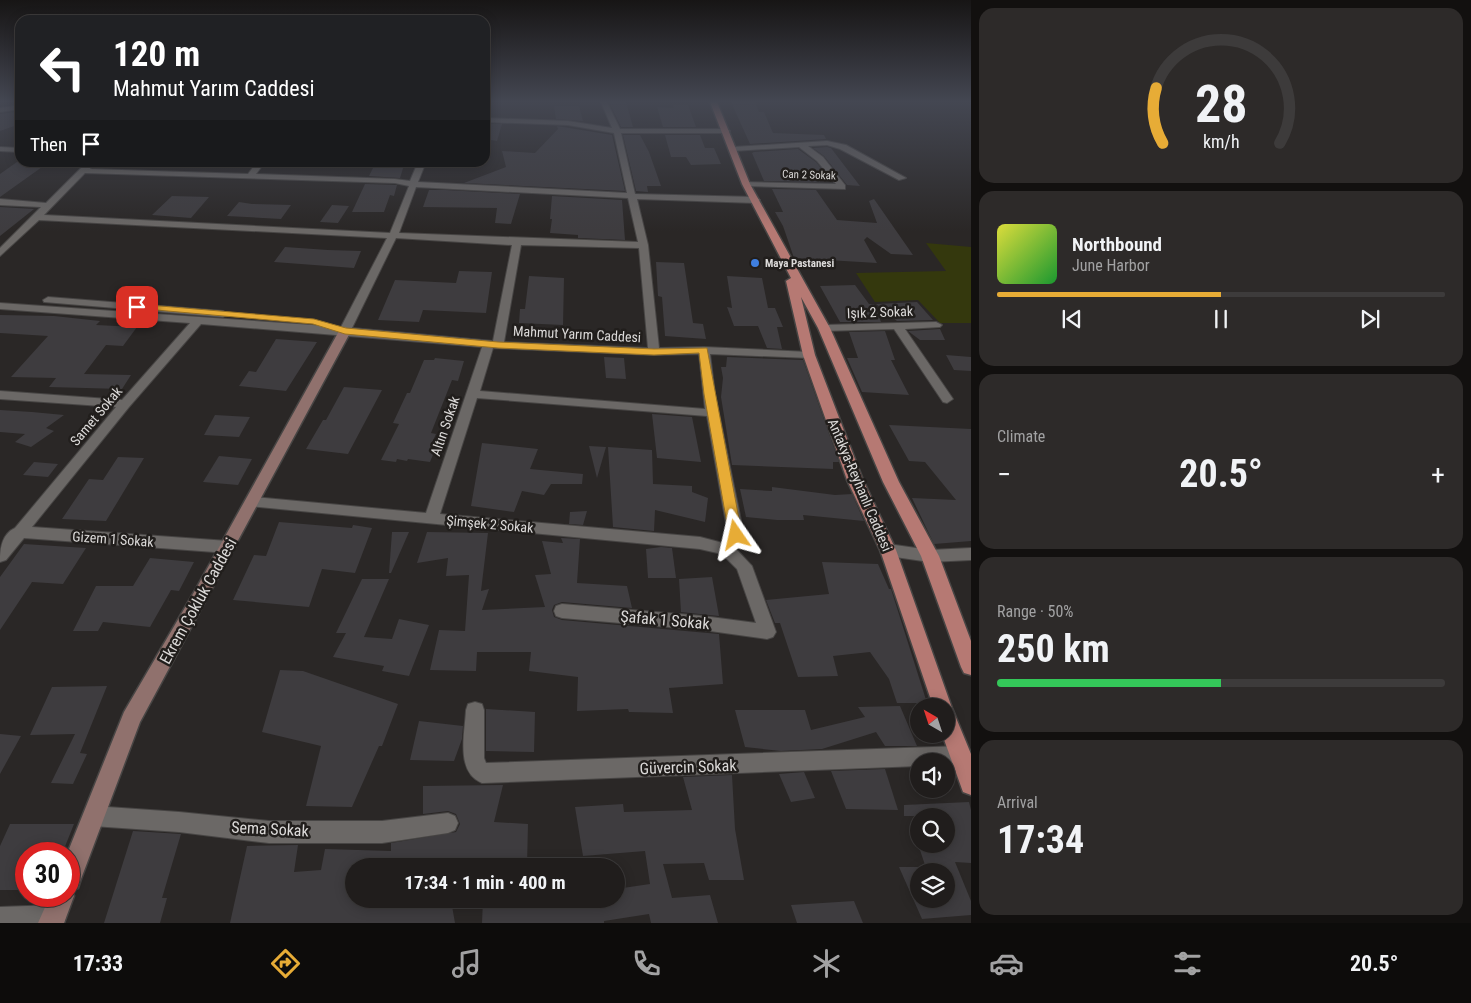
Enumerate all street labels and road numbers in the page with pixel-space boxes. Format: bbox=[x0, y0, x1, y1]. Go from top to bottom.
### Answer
street label: Can 2 Sokak bbox=[782, 168, 836, 182]
street label: Işık 2 Sokak bbox=[847, 303, 914, 321]
street label: Mahmut Yarım Caddesi bbox=[513, 323, 641, 345]
street label: Samet Sokak bbox=[67, 383, 126, 449]
street label: Altın Sokak bbox=[427, 393, 463, 458]
street label: Antakya-Reyhanlı Caddesi bbox=[825, 416, 895, 554]
street label: Şimşek 2 Sokak bbox=[446, 512, 535, 536]
street label: Gizem 1 Sokak bbox=[72, 528, 155, 550]
street label: Ekrem Çokluk Caddesi bbox=[156, 535, 240, 667]
street label: Şafak 1 Sokak bbox=[620, 607, 711, 633]
street label: Güvercin Sokak bbox=[639, 756, 738, 778]
street label: Sema Sokak bbox=[231, 817, 310, 841]

